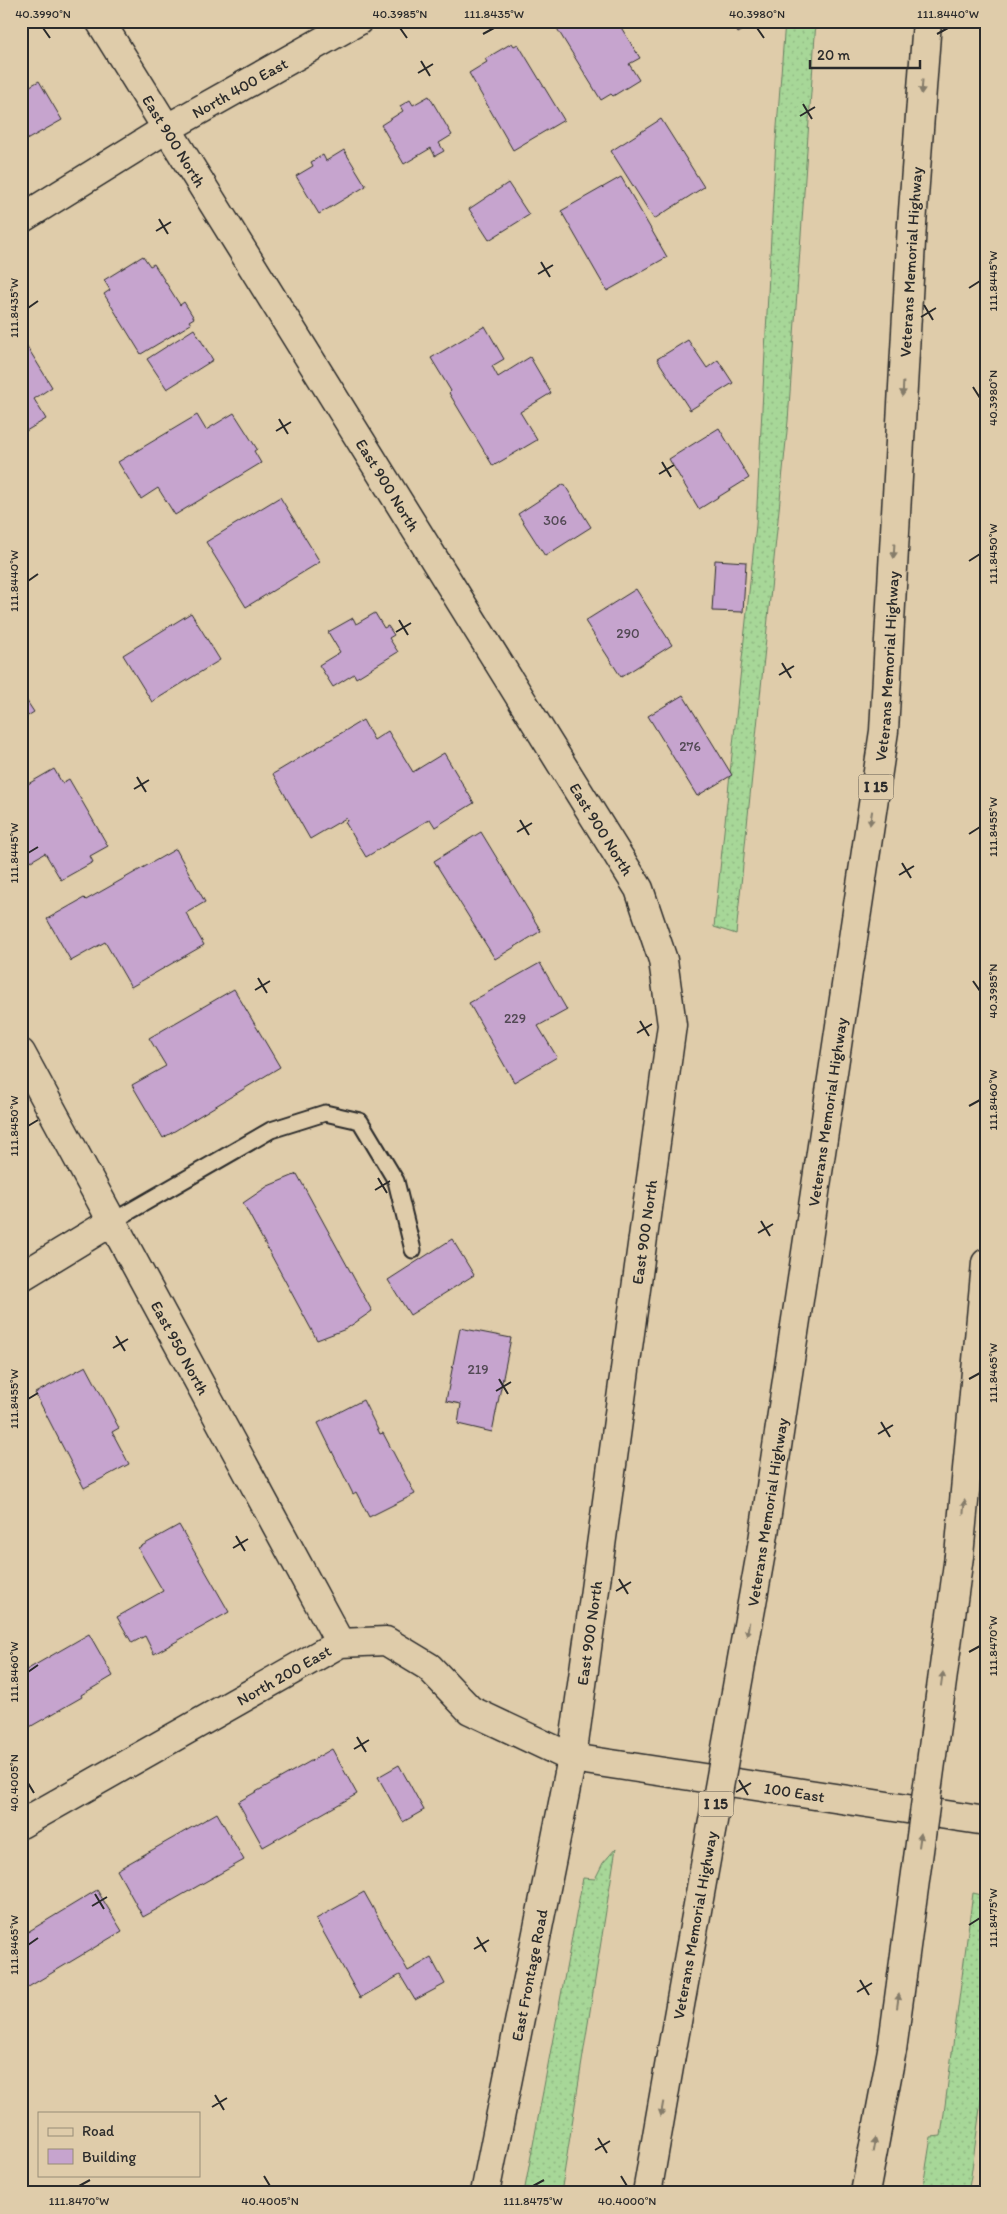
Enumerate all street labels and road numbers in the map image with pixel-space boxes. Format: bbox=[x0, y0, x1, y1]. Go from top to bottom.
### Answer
street label: North 400 East bbox=[189, 54, 291, 123]
street label: East 900 North bbox=[138, 91, 210, 191]
street label: Veterans Memorial Highway bbox=[896, 165, 926, 358]
street label: East 900 North bbox=[352, 435, 424, 535]
street label: Veterans Memorial Highway bbox=[871, 570, 903, 763]
road number: I 15 bbox=[858, 774, 894, 800]
street label: East 900 North bbox=[565, 779, 637, 879]
street label: Veterans Memorial Highway bbox=[804, 1016, 851, 1208]
street label: East 900 North bbox=[628, 1178, 661, 1286]
street label: East 950 North bbox=[147, 1298, 213, 1399]
street label: Veterans Memorial Highway bbox=[743, 1416, 792, 1608]
street label: East 900 North bbox=[573, 1579, 606, 1687]
street label: North 200 East bbox=[233, 1641, 335, 1710]
street label: 100 East bbox=[763, 1778, 826, 1806]
road number: I 15 bbox=[698, 1792, 734, 1816]
street label: Veterans Memorial Highway bbox=[669, 1829, 721, 2021]
street label: East Frontage Road bbox=[507, 1907, 552, 2043]

